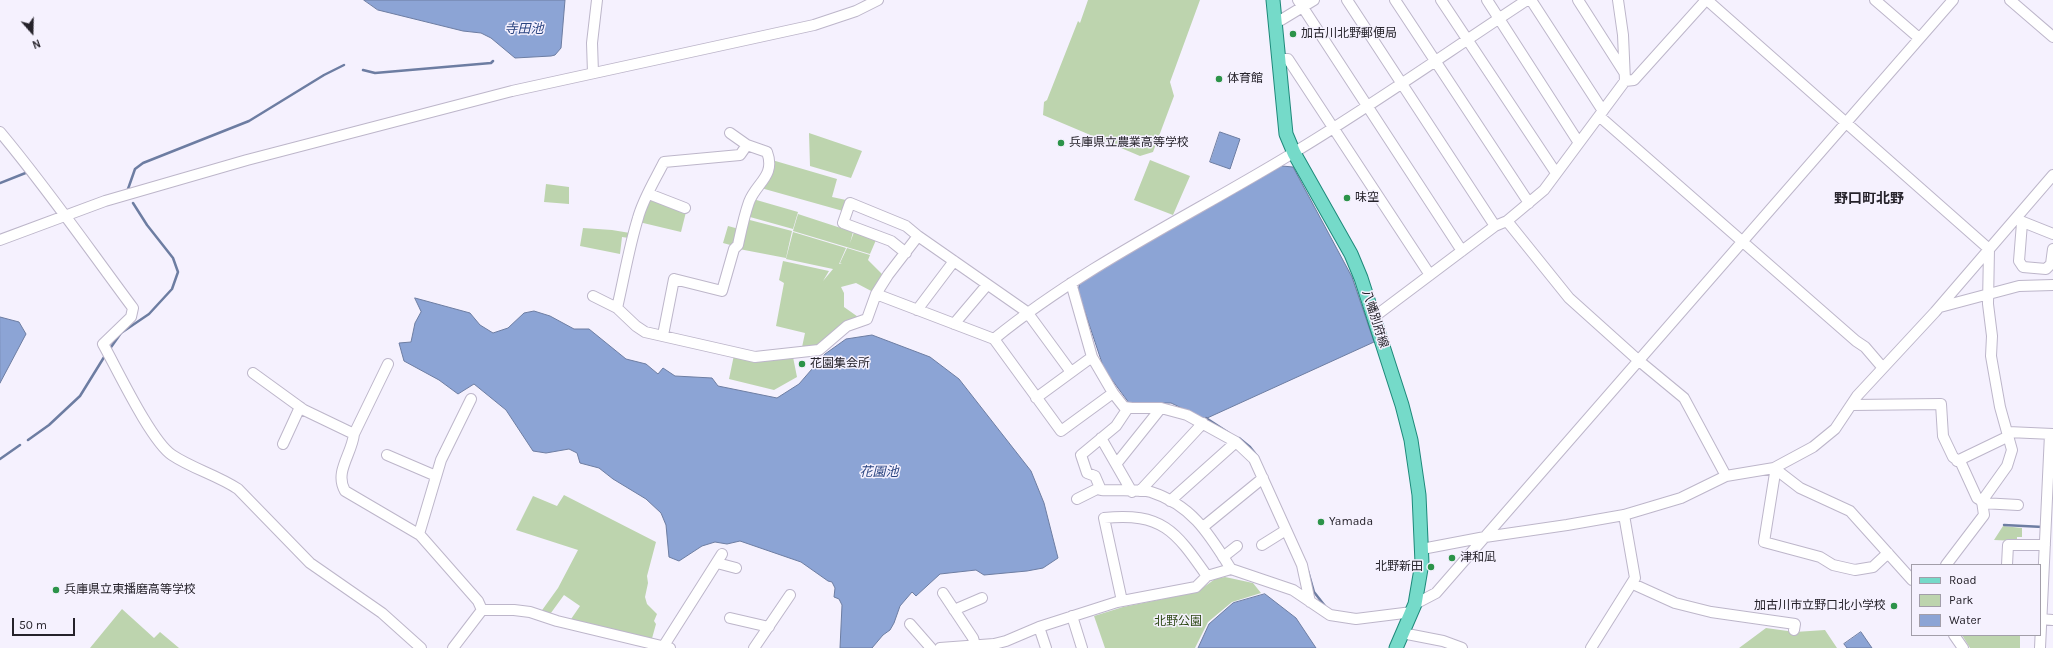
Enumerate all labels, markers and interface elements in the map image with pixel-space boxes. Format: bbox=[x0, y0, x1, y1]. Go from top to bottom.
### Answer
north arrow bbox=[12, 12, 52, 52]
water label: 寺田池 bbox=[505, 21, 543, 37]
place label: 加古川北野郵便局 bbox=[1301, 27, 1397, 41]
marker: 加古川北野郵便局 bbox=[1288, 29, 1298, 39]
text: N bbox=[30, 36, 42, 51]
place label: 体育館 bbox=[1227, 72, 1263, 86]
marker: 体育館 bbox=[1214, 74, 1224, 84]
place label: 兵庫県立農業高等学校 bbox=[1069, 136, 1189, 150]
marker: 兵庫県立農業高等学校 bbox=[1056, 138, 1066, 148]
place label: 味空 bbox=[1355, 191, 1379, 205]
district label: 野口町北野 bbox=[1834, 191, 1904, 207]
marker: 味空 bbox=[1342, 193, 1352, 203]
street label: 八幡別府線 bbox=[1359, 288, 1391, 350]
place label: 花園集会所 bbox=[810, 357, 870, 371]
marker: 花園集会所 bbox=[797, 359, 807, 369]
water label: 花園池 bbox=[860, 464, 898, 480]
place label: Yamada bbox=[1329, 515, 1373, 529]
marker: Yamada bbox=[1316, 517, 1326, 527]
place label: 津和凪 bbox=[1460, 551, 1496, 565]
marker: 津和凪 bbox=[1447, 553, 1457, 563]
place label: 北野新田 bbox=[1375, 560, 1423, 574]
marker: 北野新田 bbox=[1426, 562, 1436, 572]
legend bbox=[1911, 564, 2041, 636]
text: Road bbox=[1949, 573, 1977, 587]
place label: 兵庫県立東播磨高等学校 bbox=[64, 583, 196, 597]
marker: 兵庫県立東播磨高等学校 bbox=[51, 585, 61, 595]
text: Park bbox=[1949, 593, 1973, 607]
place label: 加古川市立野口北小学校 bbox=[1754, 599, 1886, 613]
marker: 加古川市立野口北小学校 bbox=[1889, 601, 1899, 611]
scale bar bbox=[14, 610, 77, 636]
text: Water bbox=[1949, 613, 1981, 627]
park label: 北野公園 bbox=[1154, 615, 1202, 629]
text: 50 m bbox=[19, 618, 47, 632]

